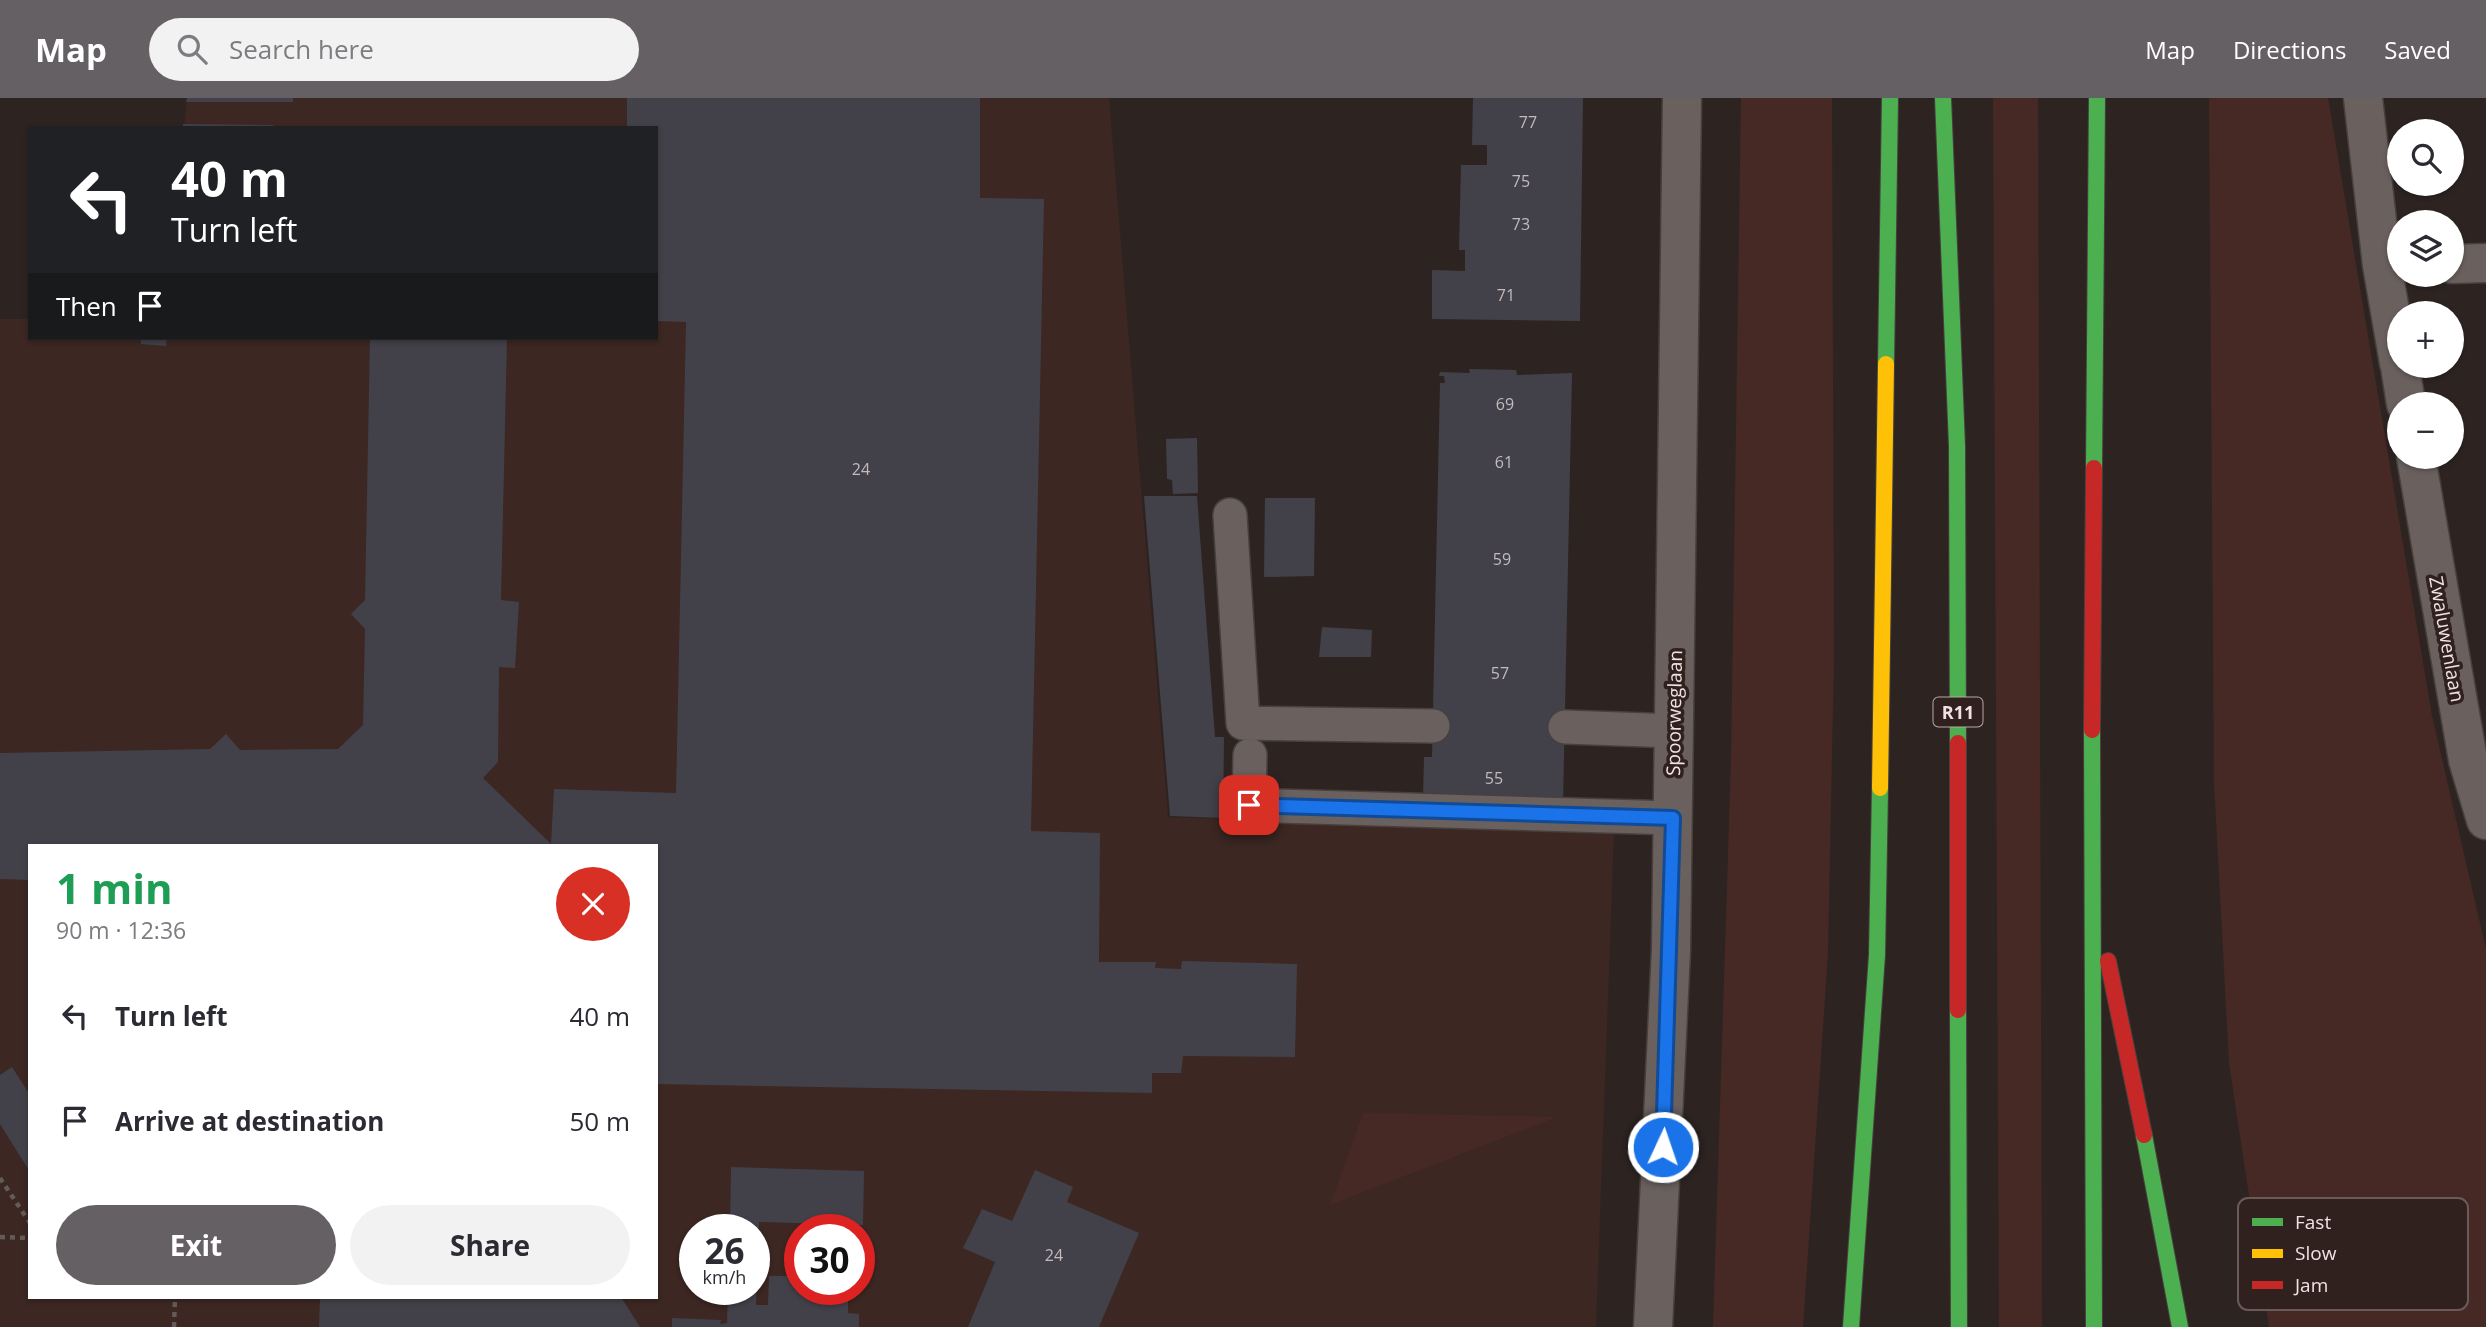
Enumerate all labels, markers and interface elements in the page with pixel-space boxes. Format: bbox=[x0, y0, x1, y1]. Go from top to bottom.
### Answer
search box bbox=[149, 18, 639, 81]
text: Map bbox=[35, 27, 107, 72]
icon: search bbox=[173, 30, 211, 68]
text: Search here bbox=[229, 31, 374, 67]
text: Map bbox=[2145, 33, 2195, 66]
text: Directions bbox=[2233, 33, 2346, 66]
text: Saved bbox=[2384, 33, 2451, 66]
house number: 77 bbox=[1519, 111, 1537, 133]
map controls bbox=[2387, 119, 2464, 469]
button: search bbox=[2387, 119, 2464, 196]
text: 40 m bbox=[171, 145, 288, 211]
icon: left bbox=[56, 154, 147, 245]
house number: 75 bbox=[1512, 170, 1530, 192]
text: Turn left bbox=[171, 208, 297, 251]
button: layers bbox=[2387, 210, 2464, 287]
house number: 73 bbox=[1512, 213, 1530, 235]
house number: 71 bbox=[1497, 284, 1515, 306]
icon: arrive bbox=[131, 287, 169, 325]
text: Then bbox=[56, 288, 117, 324]
button: + bbox=[2387, 301, 2464, 378]
button: − bbox=[2387, 392, 2464, 469]
house number: 69 bbox=[1496, 393, 1514, 415]
house number: 61 bbox=[1495, 451, 1513, 473]
house number: 24 bbox=[852, 458, 870, 480]
house number: 59 bbox=[1493, 548, 1511, 570]
street label: Zwaluwenlaan bbox=[2423, 574, 2471, 704]
street label: Spoorweglaan bbox=[1660, 650, 1688, 776]
house number: 57 bbox=[1491, 662, 1509, 684]
road number: R11 bbox=[1934, 698, 1982, 726]
house number: 55 bbox=[1485, 767, 1503, 789]
pin bbox=[1219, 775, 1279, 835]
icon: arrive bbox=[1230, 786, 1268, 824]
text: 1 min bbox=[56, 859, 173, 916]
button: close bbox=[556, 867, 630, 941]
text: 90 m · 12:36 bbox=[56, 914, 186, 946]
icon: left bbox=[56, 997, 94, 1035]
text: Turn left bbox=[115, 998, 227, 1034]
text: 40 m bbox=[569, 998, 630, 1034]
icon: arrive bbox=[56, 1102, 94, 1140]
text: Arrive at destination bbox=[115, 1103, 384, 1139]
text: 50 m bbox=[569, 1103, 630, 1139]
position arrow bbox=[1626, 1110, 1700, 1184]
legend bbox=[2238, 1198, 2468, 1310]
button: Exit bbox=[56, 1205, 336, 1285]
button: Share bbox=[350, 1205, 630, 1285]
text: Fast bbox=[2295, 1209, 2331, 1235]
speed limit sign: 30 bbox=[784, 1214, 875, 1305]
text: 26 bbox=[704, 1227, 745, 1274]
text: Slow bbox=[2295, 1240, 2337, 1266]
house number: 24 bbox=[1045, 1244, 1063, 1266]
text: km/h bbox=[703, 1265, 746, 1289]
text: Jam bbox=[2293, 1272, 2328, 1298]

